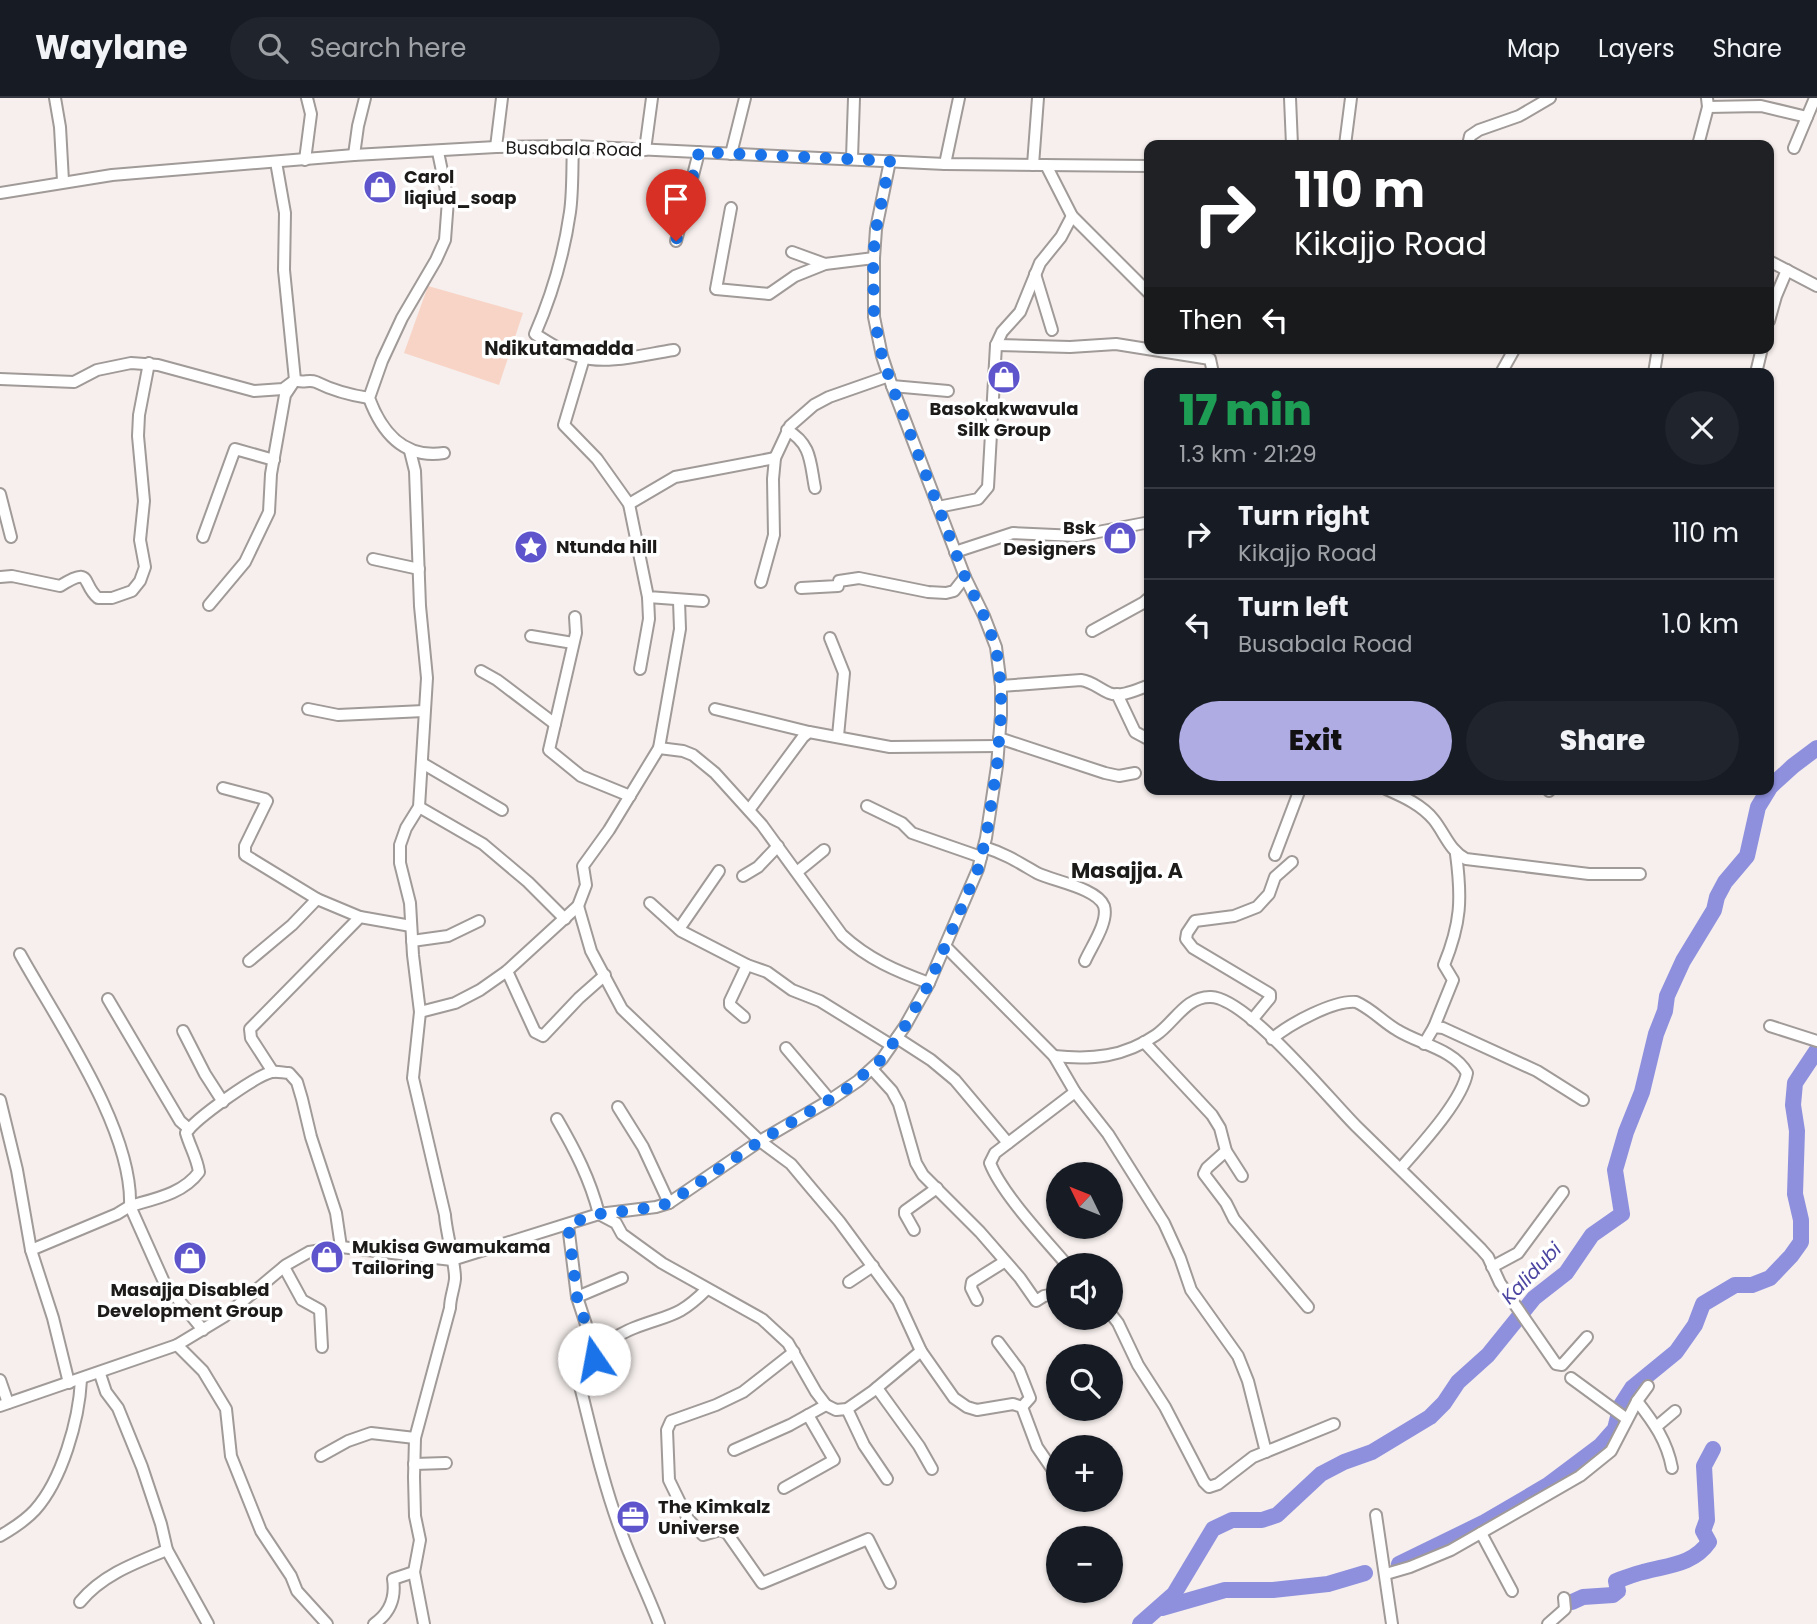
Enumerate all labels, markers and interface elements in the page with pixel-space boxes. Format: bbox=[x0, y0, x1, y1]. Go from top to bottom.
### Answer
search box bbox=[230, 17, 720, 80]
text: Waylane bbox=[35, 24, 188, 71]
icon: search bbox=[254, 29, 292, 67]
text: Search here bbox=[310, 30, 466, 66]
text: Map bbox=[1507, 32, 1560, 65]
text: Layers bbox=[1598, 32, 1674, 65]
text: Share bbox=[1712, 32, 1782, 65]
street label: Busabala Road bbox=[505, 135, 643, 162]
text: 110 m bbox=[1294, 156, 1425, 224]
place label: Carol liqiud_soap bbox=[404, 164, 517, 210]
shop icon: Carol liqiud_soap bbox=[361, 168, 399, 206]
icon: right bbox=[1179, 168, 1270, 259]
pin bbox=[646, 169, 706, 241]
icon: arrive bbox=[657, 180, 695, 218]
text: Kikajjo Road bbox=[1294, 221, 1487, 266]
icon: left bbox=[1256, 301, 1294, 339]
text: Then bbox=[1179, 302, 1242, 338]
district label: Ndikutamadda bbox=[484, 335, 634, 362]
shop icon: Basokakwavula Silk Group bbox=[985, 358, 1023, 396]
text: 17 min bbox=[1179, 381, 1312, 440]
button: close bbox=[1665, 391, 1739, 465]
place label: Basokakwavula Silk Group bbox=[930, 396, 1078, 442]
text: 1.3 km · 21:29 bbox=[1179, 438, 1317, 470]
text: Turn right bbox=[1238, 498, 1370, 534]
place label: Bsk Designers bbox=[1003, 515, 1097, 561]
icon: right bbox=[1179, 515, 1217, 553]
text: 110 m bbox=[1672, 515, 1739, 551]
shop icon: Bsk Designers bbox=[1101, 519, 1139, 557]
place icon: Ntunda hill bbox=[512, 528, 550, 566]
place label: Ntunda hill bbox=[556, 534, 657, 559]
text: Kikajjo Road bbox=[1238, 537, 1377, 569]
text: Turn left bbox=[1238, 589, 1349, 625]
icon: left bbox=[1179, 606, 1217, 644]
text: 1.0 km bbox=[1662, 606, 1739, 642]
text: Busabala Road bbox=[1238, 628, 1413, 660]
button: Exit bbox=[1179, 701, 1452, 781]
button: Share bbox=[1466, 701, 1739, 781]
district label: Masajja. A bbox=[1071, 856, 1184, 885]
north arrow bbox=[1046, 1162, 1124, 1239]
map controls bbox=[1046, 1162, 1123, 1603]
place label: Mukisa Gwamukama Tailoring bbox=[352, 1234, 551, 1280]
water label: Kalidubi bbox=[1495, 1236, 1568, 1310]
shop icon: Mukisa Gwamukama Tailoring bbox=[308, 1238, 346, 1276]
shop icon: Masajja Disabled Development Group bbox=[171, 1239, 209, 1277]
button: sound bbox=[1046, 1253, 1123, 1330]
place label: Masajja Disabled Development Group bbox=[97, 1277, 283, 1323]
position arrow bbox=[557, 1322, 631, 1396]
button: search bbox=[1046, 1344, 1123, 1421]
button: + bbox=[1046, 1435, 1123, 1512]
place label: The Kimkalz Universe bbox=[658, 1494, 770, 1540]
office icon: The Kimkalz Universe bbox=[614, 1498, 652, 1536]
button: − bbox=[1046, 1526, 1123, 1603]

